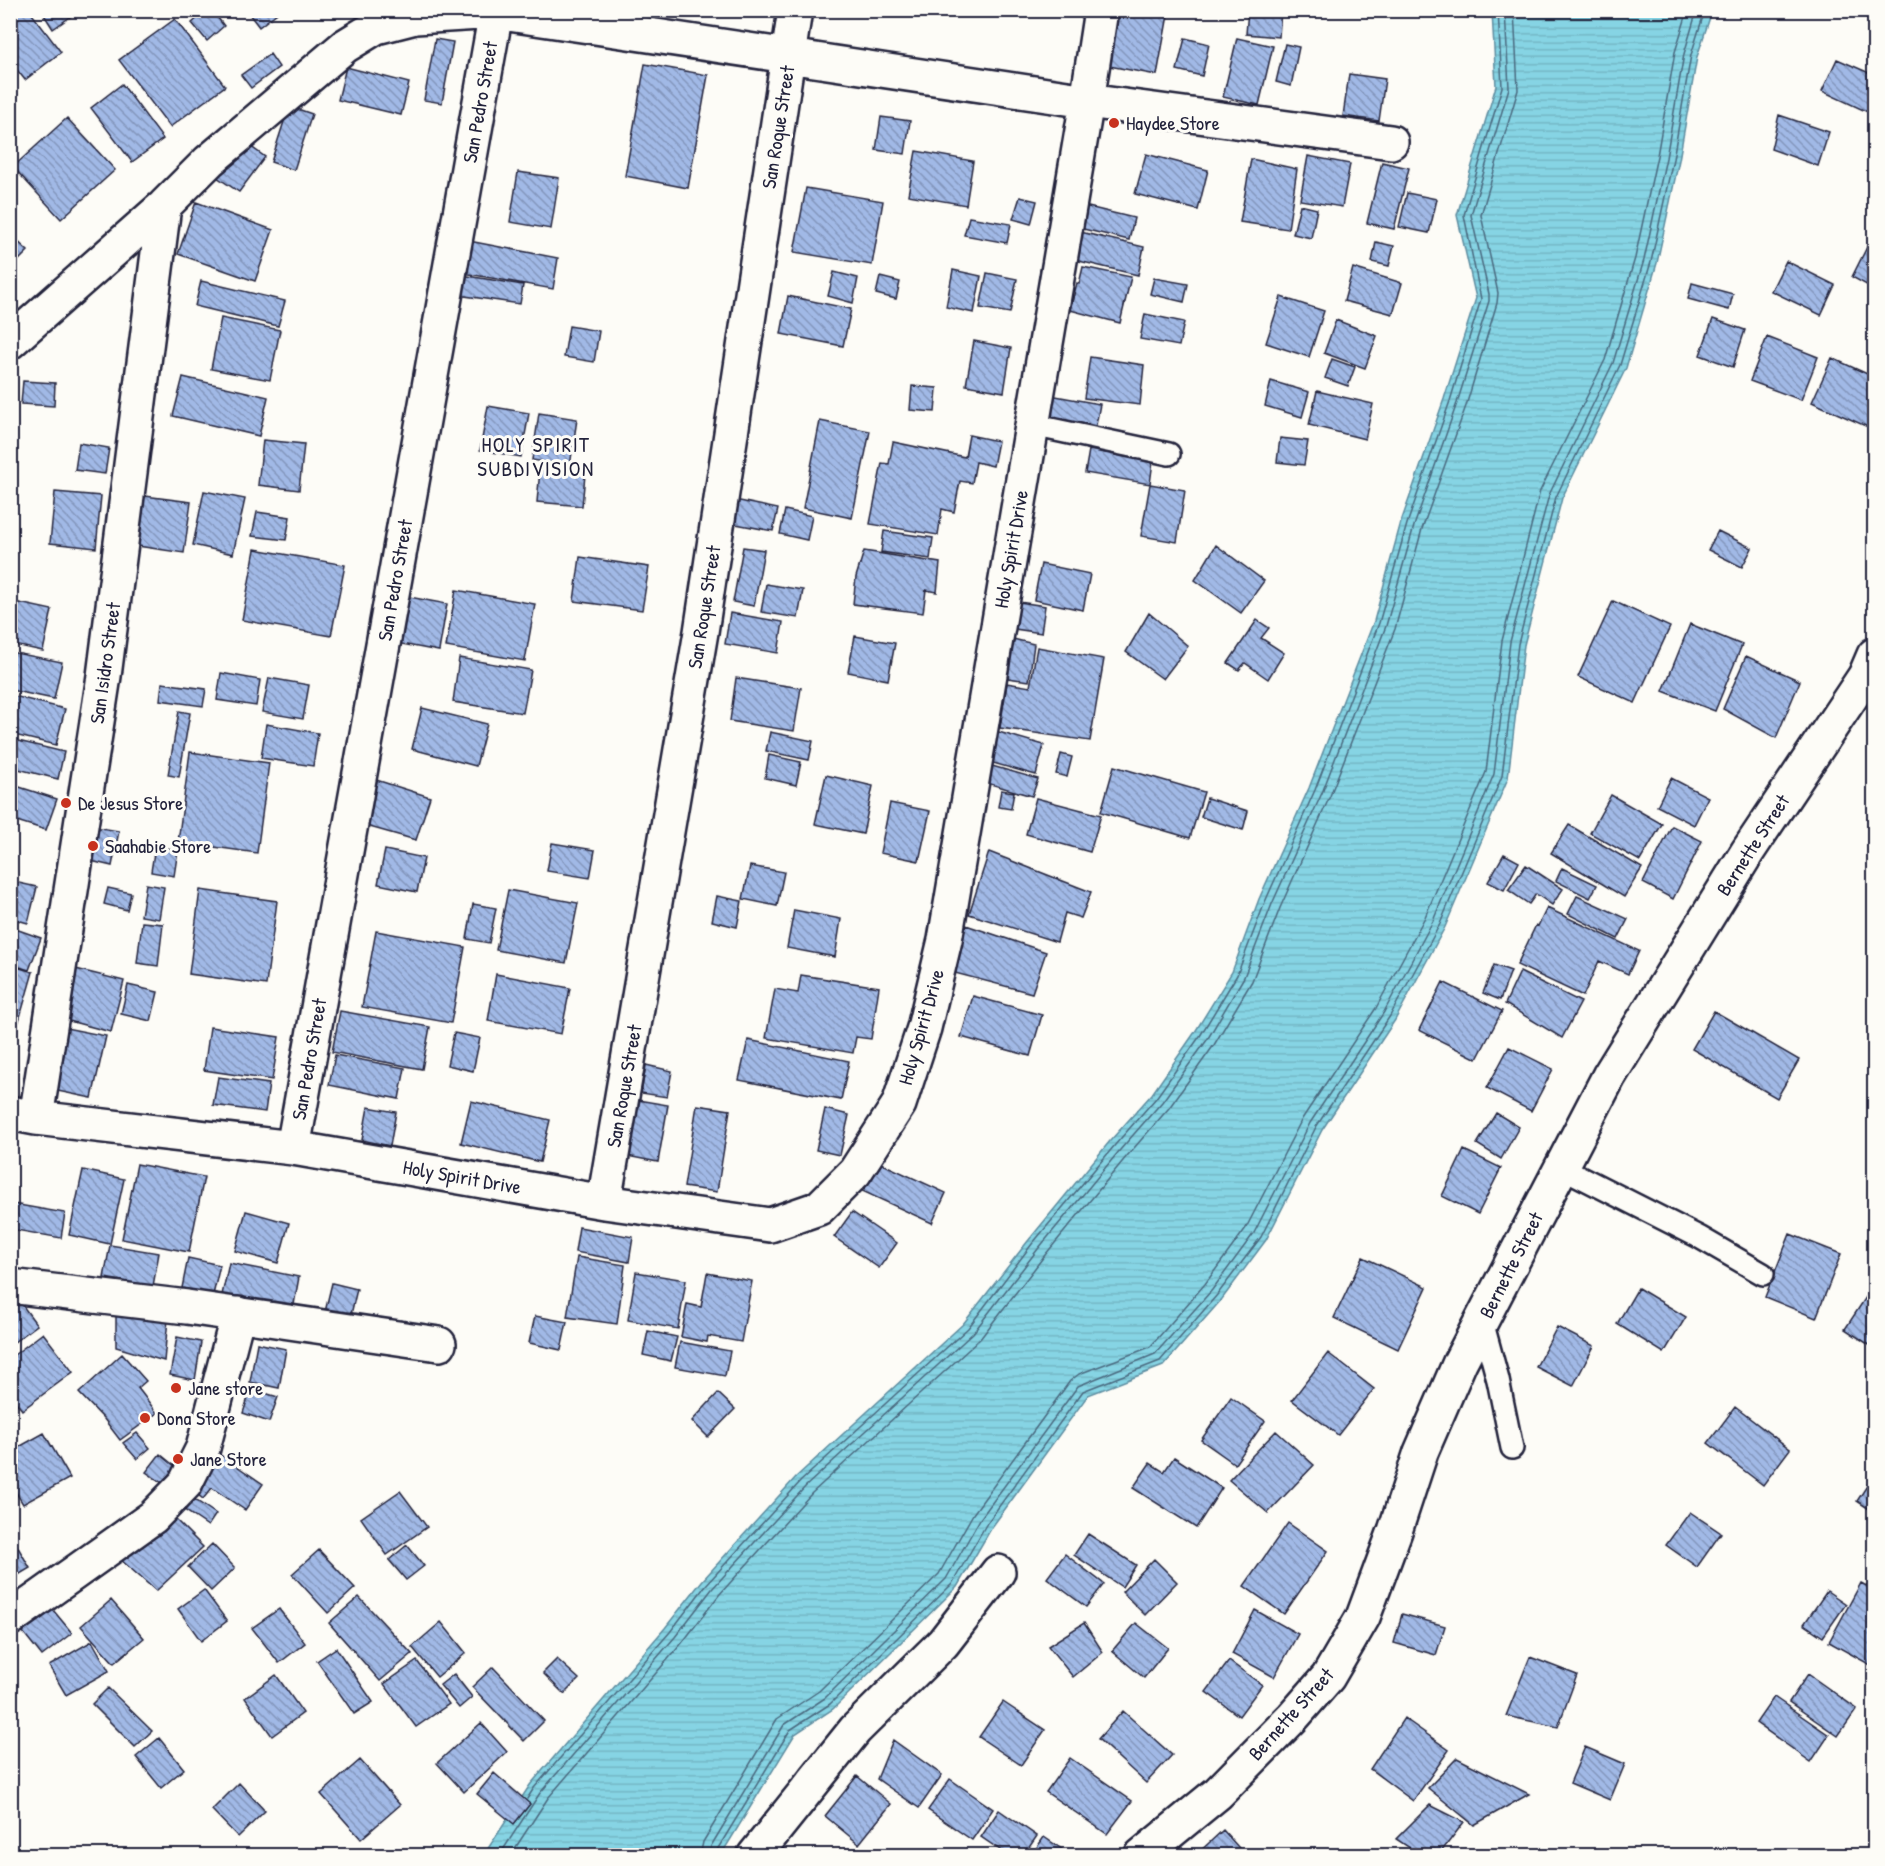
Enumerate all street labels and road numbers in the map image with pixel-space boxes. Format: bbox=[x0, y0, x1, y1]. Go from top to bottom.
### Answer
street label: San Pedro Street bbox=[456, 38, 504, 165]
street label: San Roque Street bbox=[754, 62, 801, 190]
street label: Holy Spirit Drive bbox=[987, 488, 1034, 610]
street label: San Pedro Street bbox=[371, 516, 419, 643]
street label: San Roque Street bbox=[680, 542, 727, 670]
street label: San Isidro Street bbox=[83, 599, 127, 725]
street label: Bernette Street bbox=[1710, 788, 1796, 901]
street label: Holy Spirit Drive bbox=[891, 966, 950, 1088]
street label: San Pedro Street bbox=[285, 995, 333, 1122]
street label: San Roque Street bbox=[599, 1021, 648, 1149]
street label: Holy Spirit Drive bbox=[401, 1153, 523, 1200]
street label: Bernette Street bbox=[1472, 1206, 1549, 1322]
street label: Bernette Street bbox=[1242, 1661, 1340, 1766]

